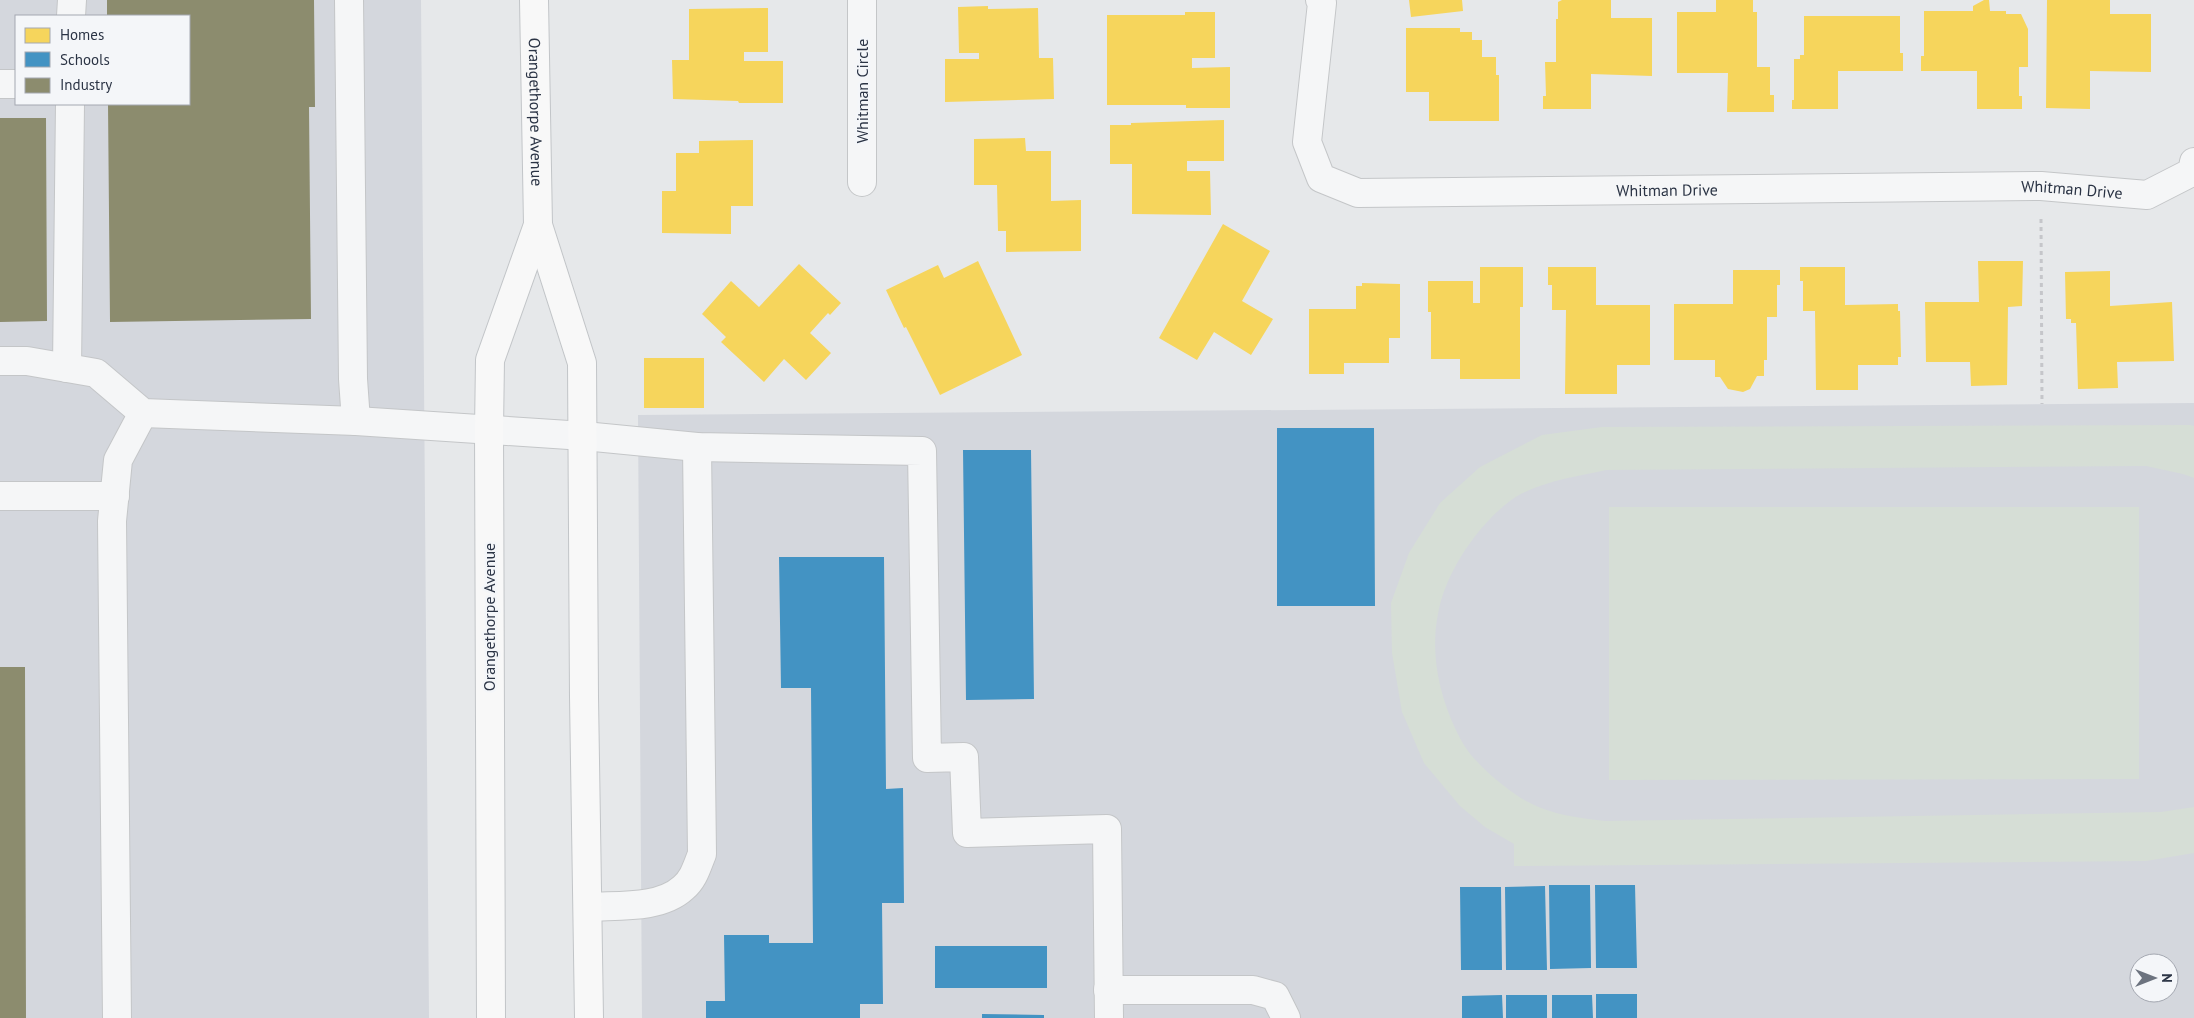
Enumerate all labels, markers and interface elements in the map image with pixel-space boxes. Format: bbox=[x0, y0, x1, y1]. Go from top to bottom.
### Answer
legend bbox=[15, 15, 190, 105]
text: Homes bbox=[60, 25, 104, 44]
street label: Orangethorpe Avenue bbox=[525, 37, 547, 186]
street label: Whitman Circle bbox=[852, 39, 872, 143]
text: Schools bbox=[60, 50, 110, 69]
text: Industry bbox=[60, 75, 112, 94]
street label: Whitman Drive bbox=[2021, 176, 2123, 203]
street label: Whitman Drive bbox=[1616, 179, 1718, 200]
street label: Orangethorpe Avenue bbox=[479, 543, 499, 691]
north arrow bbox=[2129, 953, 2179, 1003]
text: N bbox=[2158, 973, 2176, 983]

